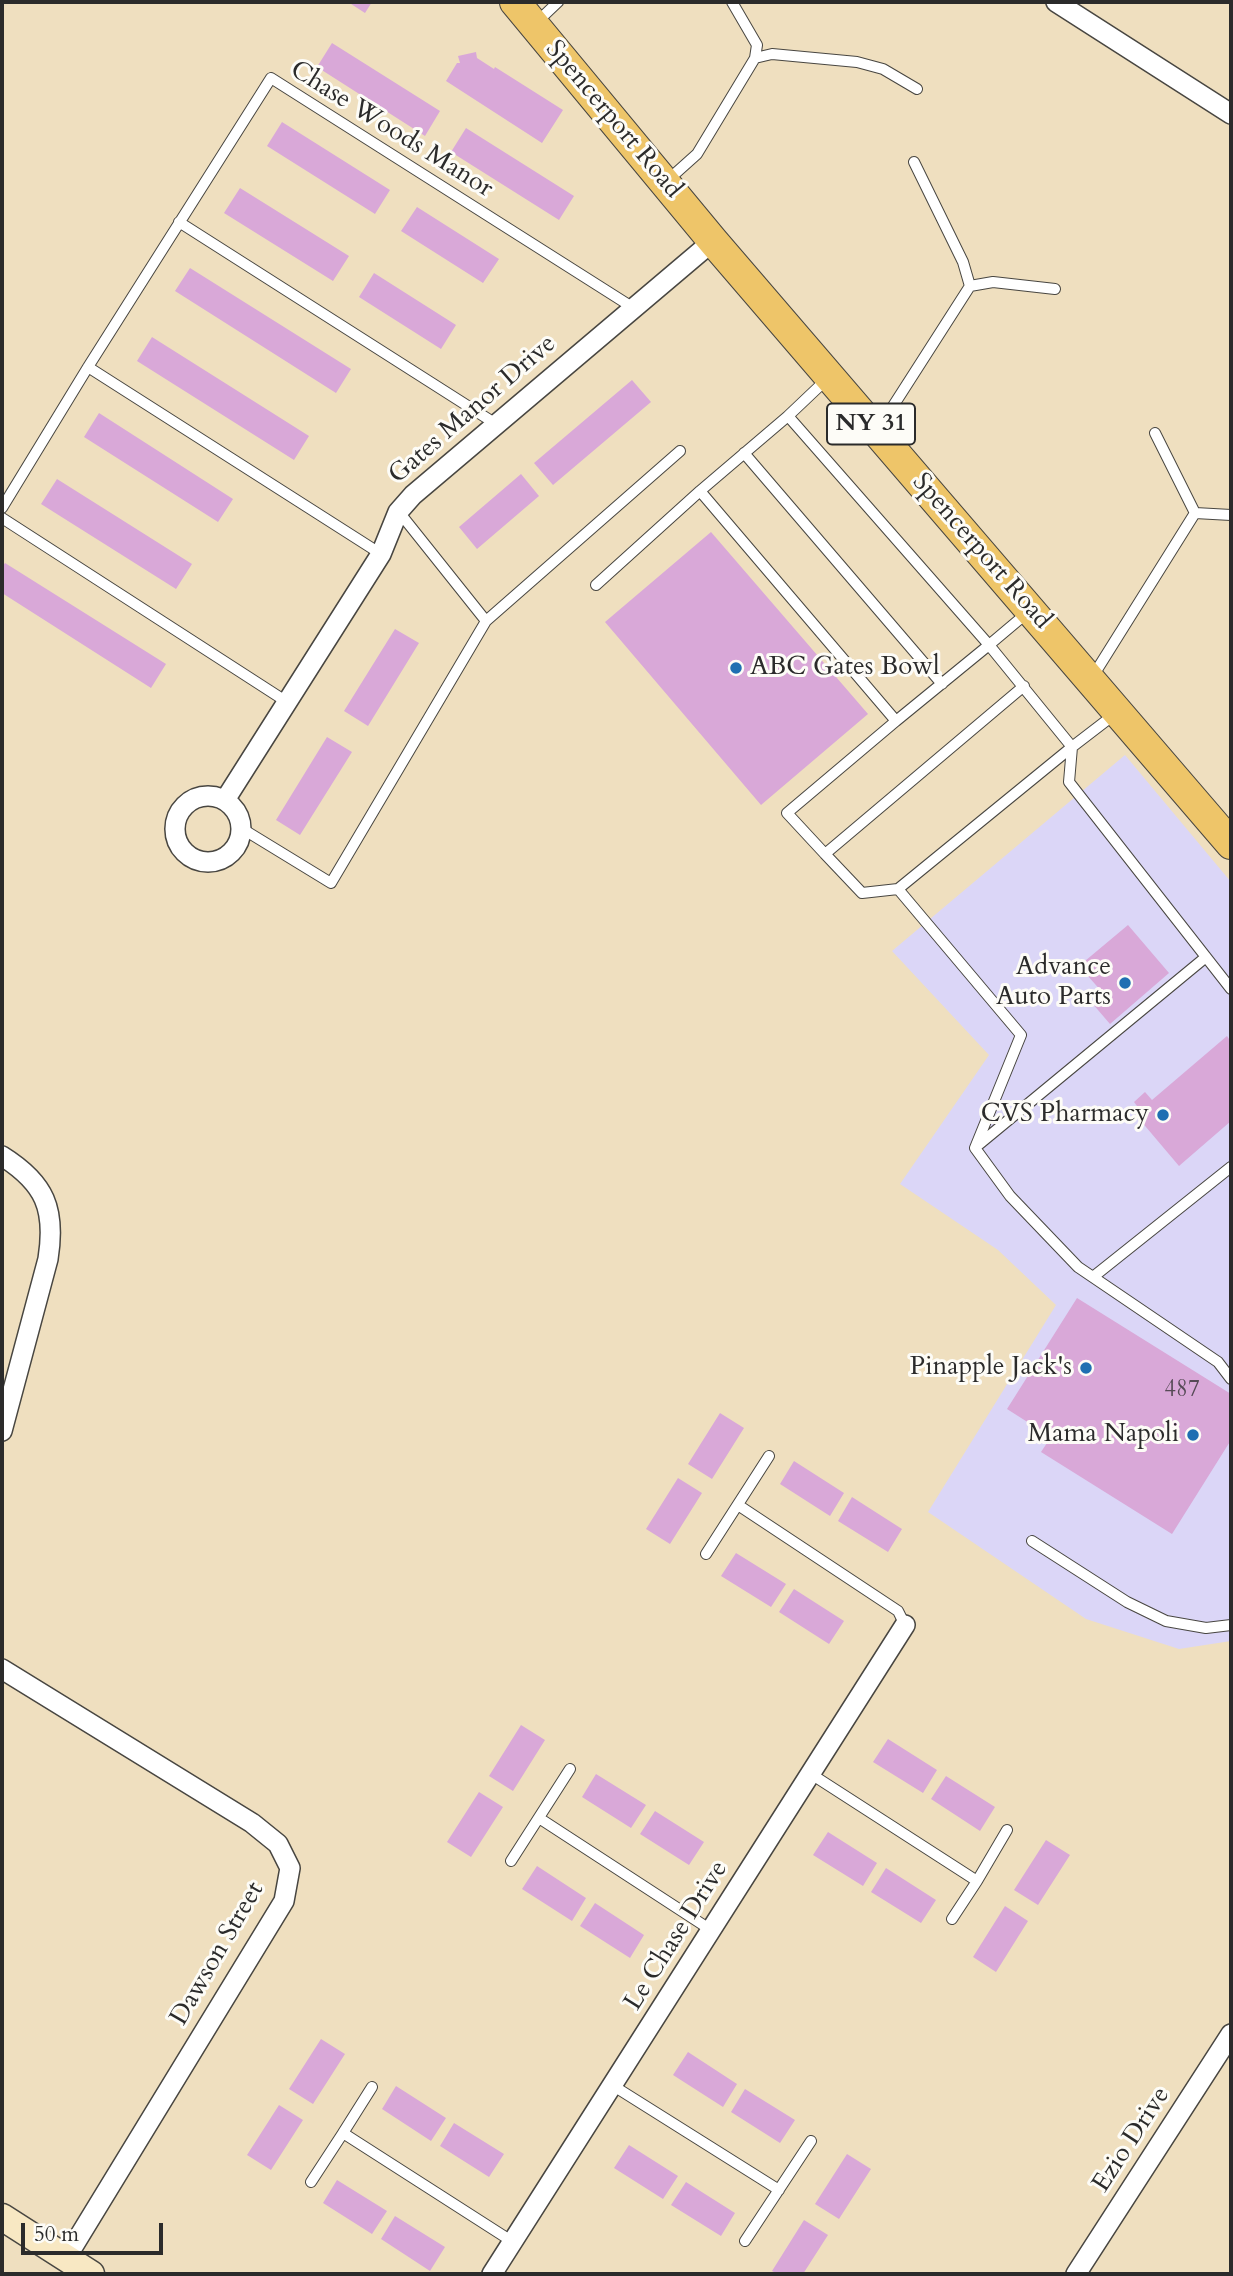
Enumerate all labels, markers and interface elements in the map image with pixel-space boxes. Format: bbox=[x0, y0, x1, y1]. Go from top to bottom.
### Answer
street label: Spencerport Road bbox=[538, 35, 688, 205]
street label: Chase Woods Manor bbox=[284, 55, 498, 205]
street label: Gates Manor Drive bbox=[383, 329, 563, 491]
road number: NY 31 bbox=[827, 404, 915, 444]
street label: Spencerport Road bbox=[905, 468, 1057, 636]
place label: ABC Gates Bowl bbox=[750, 652, 940, 684]
marker: ABC Gates Bowl bbox=[728, 660, 744, 676]
place label: Advance Auto Parts bbox=[996, 952, 1111, 1014]
marker: Advance Auto Parts bbox=[1117, 975, 1133, 991]
place label: CVS Pharmacy bbox=[981, 1099, 1149, 1131]
marker: CVS Pharmacy bbox=[1155, 1107, 1171, 1123]
place label: Pinapple Jack's bbox=[910, 1352, 1072, 1384]
marker: Pinapple Jack's bbox=[1078, 1360, 1094, 1376]
house number: 487 bbox=[1164, 1377, 1200, 1405]
place label: Mama Napoli bbox=[1028, 1419, 1179, 1451]
marker: Mama Napoli bbox=[1185, 1427, 1201, 1443]
street label: Le Chase Drive bbox=[619, 1856, 735, 2016]
street label: Dawson Street bbox=[164, 1877, 272, 2031]
street label: Ezio Drive bbox=[1087, 2082, 1177, 2198]
scale bar bbox=[24, 2210, 166, 2254]
text: 50 m bbox=[34, 2220, 79, 2249]

